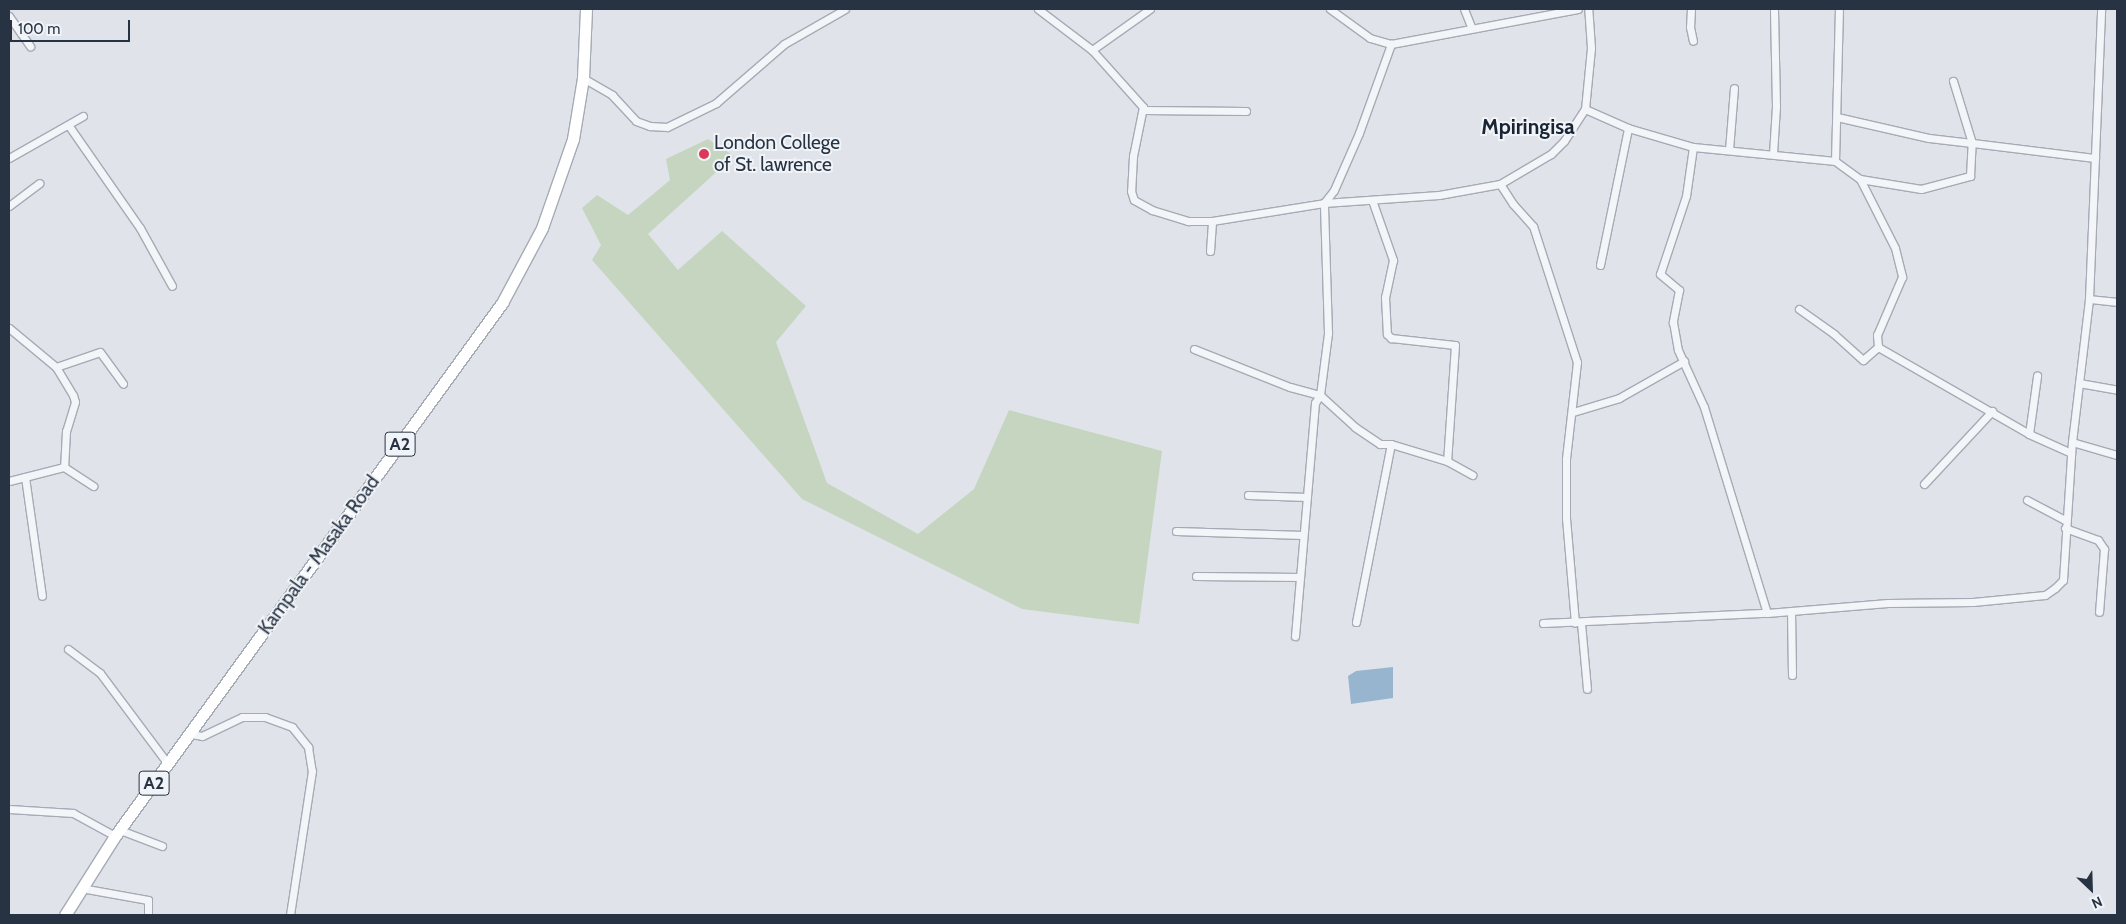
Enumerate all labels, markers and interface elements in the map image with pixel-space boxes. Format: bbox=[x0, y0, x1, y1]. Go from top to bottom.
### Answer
scale bar bbox=[12, 10, 132, 42]
text: 100 m bbox=[18, 20, 60, 38]
district label: Mpiringisa bbox=[1481, 114, 1575, 140]
place label: London College of St. lawrence bbox=[714, 132, 840, 176]
marker: London College of St. lawrence bbox=[698, 148, 710, 160]
road number: A2 bbox=[384, 428, 416, 459]
street label: Kampala - Masaka Road bbox=[254, 471, 384, 639]
road number: A2 bbox=[138, 768, 170, 798]
north arrow bbox=[2066, 864, 2116, 914]
text: N bbox=[2089, 892, 2105, 913]

